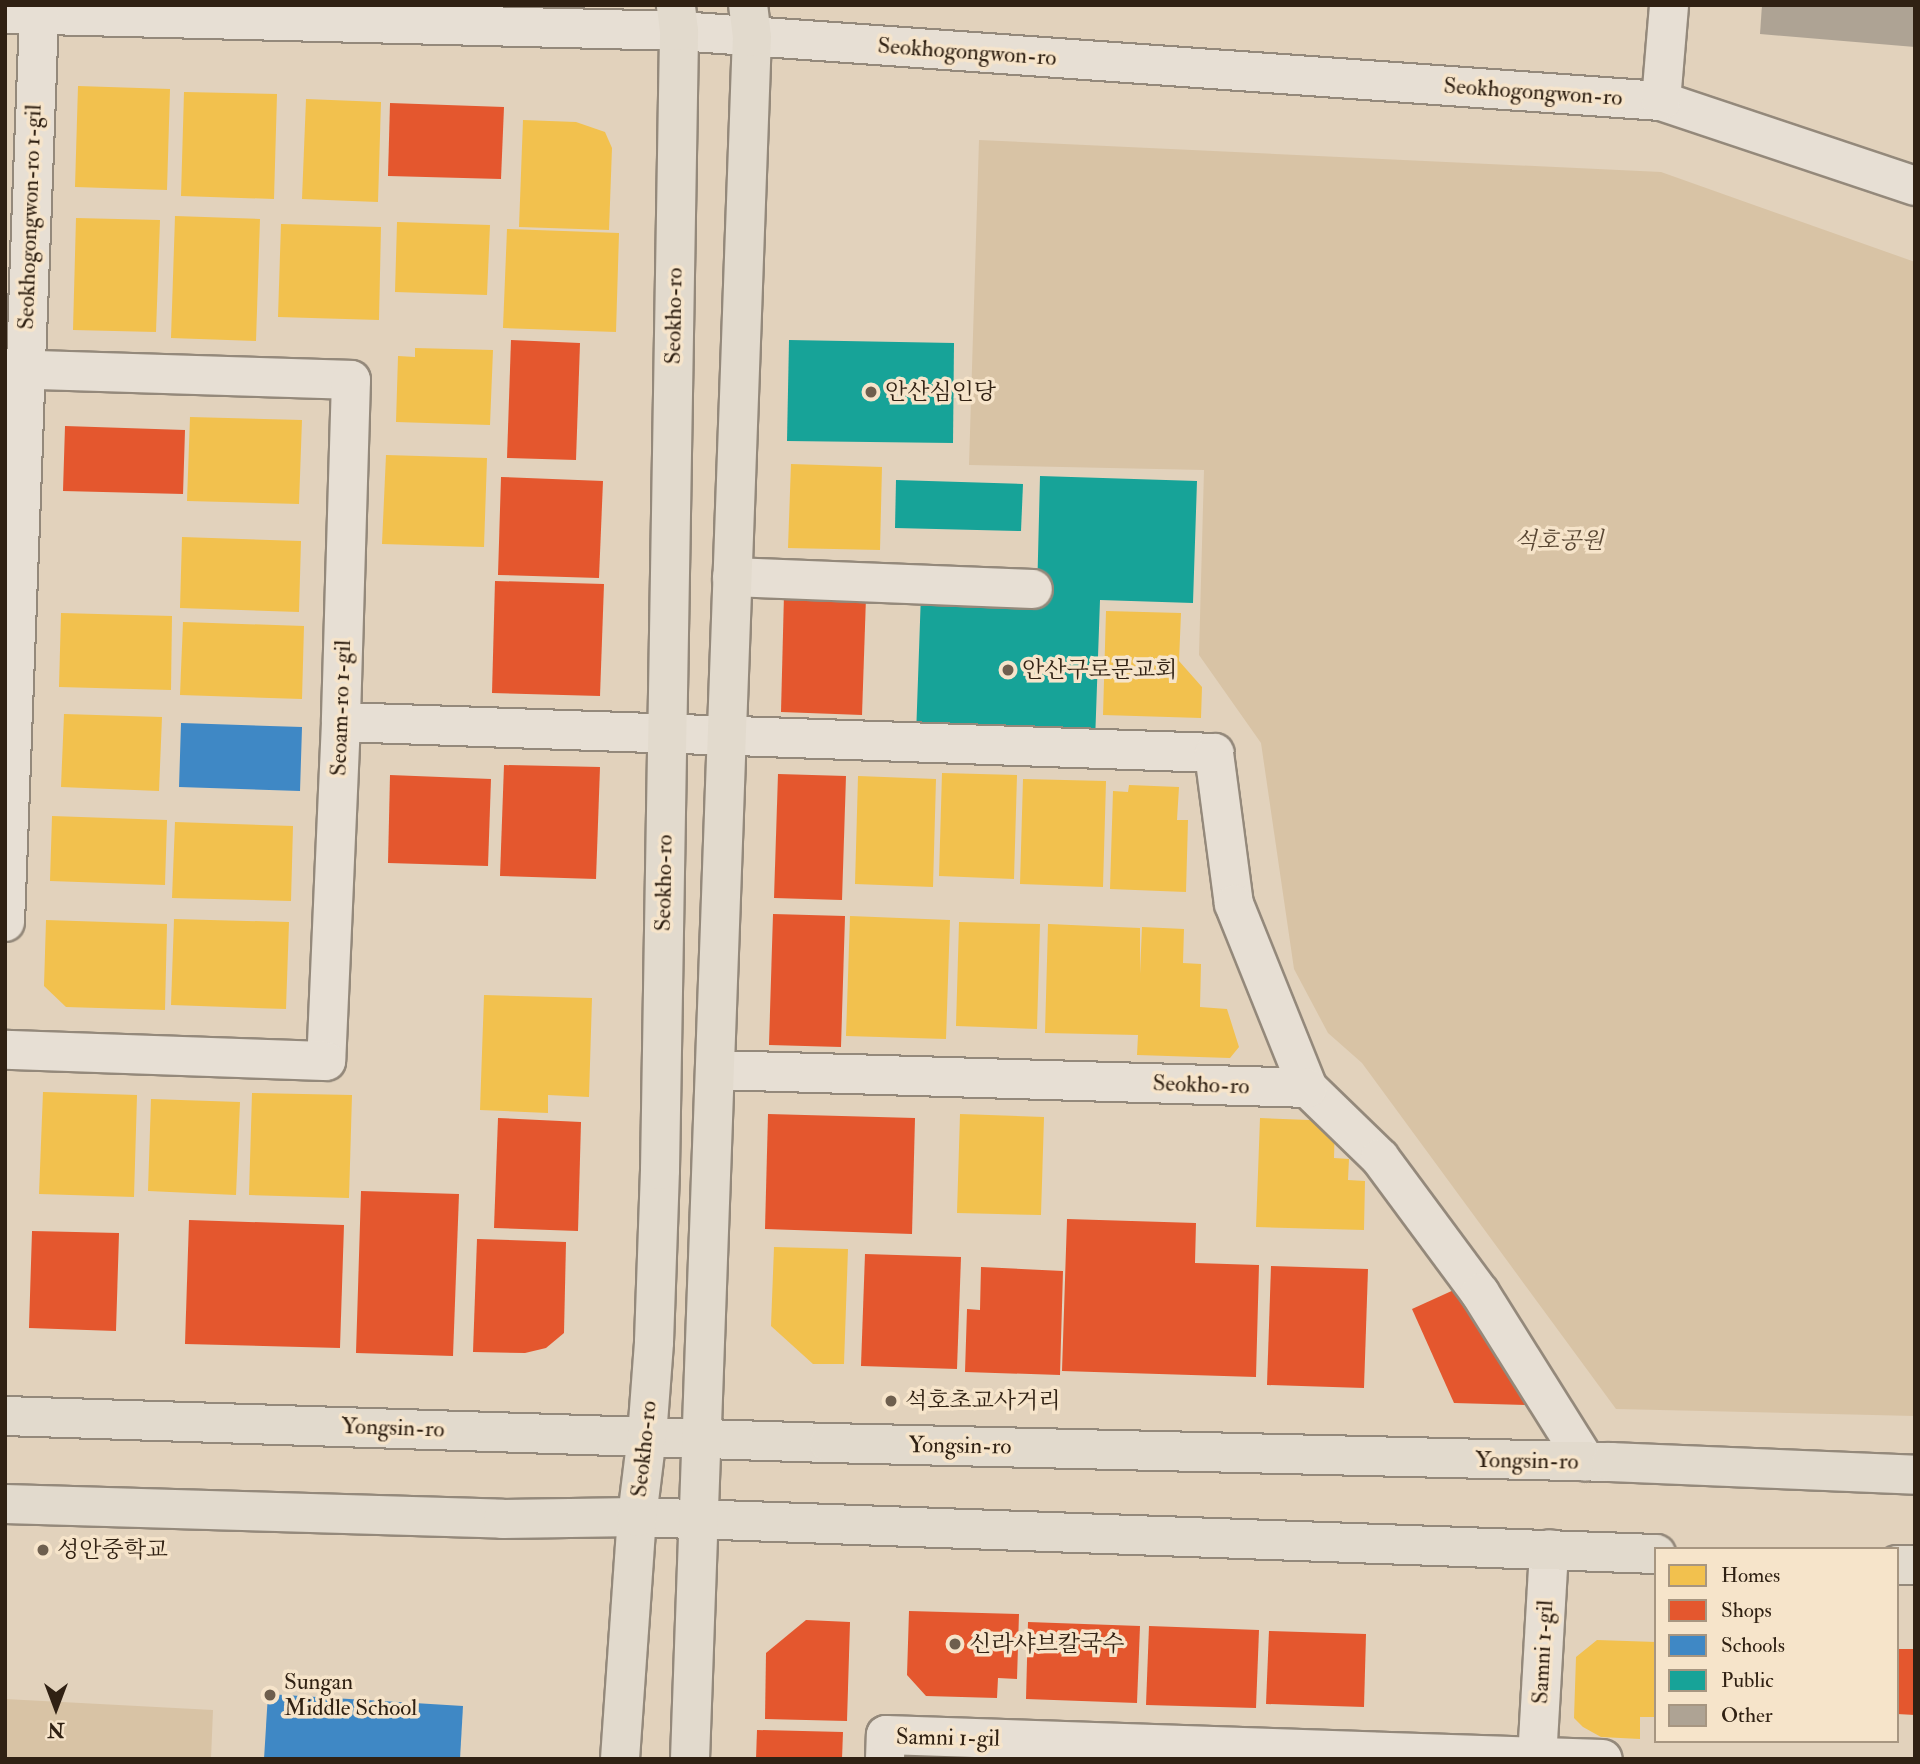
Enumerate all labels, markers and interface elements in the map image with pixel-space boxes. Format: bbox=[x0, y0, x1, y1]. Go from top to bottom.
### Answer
street label: Seokhogongwon-ro bbox=[877, 32, 1057, 72]
street label: Seokhogongwon-ro bbox=[1443, 72, 1623, 112]
street label: Seokhogongwon-ro 1-gil bbox=[12, 104, 48, 330]
street label: Seokho-ro bbox=[659, 267, 689, 365]
place label: 안산심인당 bbox=[885, 378, 996, 406]
marker: 안산심인당 bbox=[863, 384, 879, 400]
park label: 석호공원 bbox=[1515, 527, 1603, 555]
street label: Seoam-ro 1-gil bbox=[325, 639, 357, 777]
place label: 안산구로문교회 bbox=[1022, 656, 1178, 684]
marker: 안산구로문교회 bbox=[1000, 662, 1016, 678]
street label: Seokho-ro bbox=[649, 834, 679, 932]
street label: Seokho-ro bbox=[1152, 1070, 1250, 1100]
place label: 석호초교사거리 bbox=[905, 1387, 1061, 1415]
marker: 석호초교사거리 bbox=[883, 1393, 899, 1409]
street label: Seokho-ro bbox=[625, 1399, 663, 1499]
street label: Yongsin-ro bbox=[341, 1412, 445, 1444]
street label: Yongsin-ro bbox=[908, 1431, 1012, 1461]
street label: Yongsin-ro bbox=[1475, 1446, 1579, 1476]
place label: 성안중학교 bbox=[57, 1536, 168, 1564]
marker: 성안중학교 bbox=[35, 1542, 51, 1558]
legend bbox=[1654, 1547, 1899, 1743]
text: Homes bbox=[1721, 1562, 1780, 1589]
text: Shops bbox=[1721, 1597, 1772, 1624]
street label: Samni 1-gil bbox=[1526, 1599, 1560, 1705]
place label: 신라샤브칼국수 bbox=[969, 1630, 1125, 1658]
text: Schools bbox=[1721, 1632, 1785, 1659]
marker: 신라샤브칼국수 bbox=[947, 1636, 963, 1652]
text: Public bbox=[1721, 1667, 1774, 1694]
place label: Sungan Middle School bbox=[284, 1668, 417, 1722]
north arrow bbox=[21, 1673, 91, 1743]
marker: Sungan Middle School bbox=[262, 1687, 278, 1703]
text: Other bbox=[1721, 1702, 1773, 1729]
text: N bbox=[48, 1717, 65, 1741]
street label: Samni 1-gil bbox=[896, 1723, 1000, 1753]

